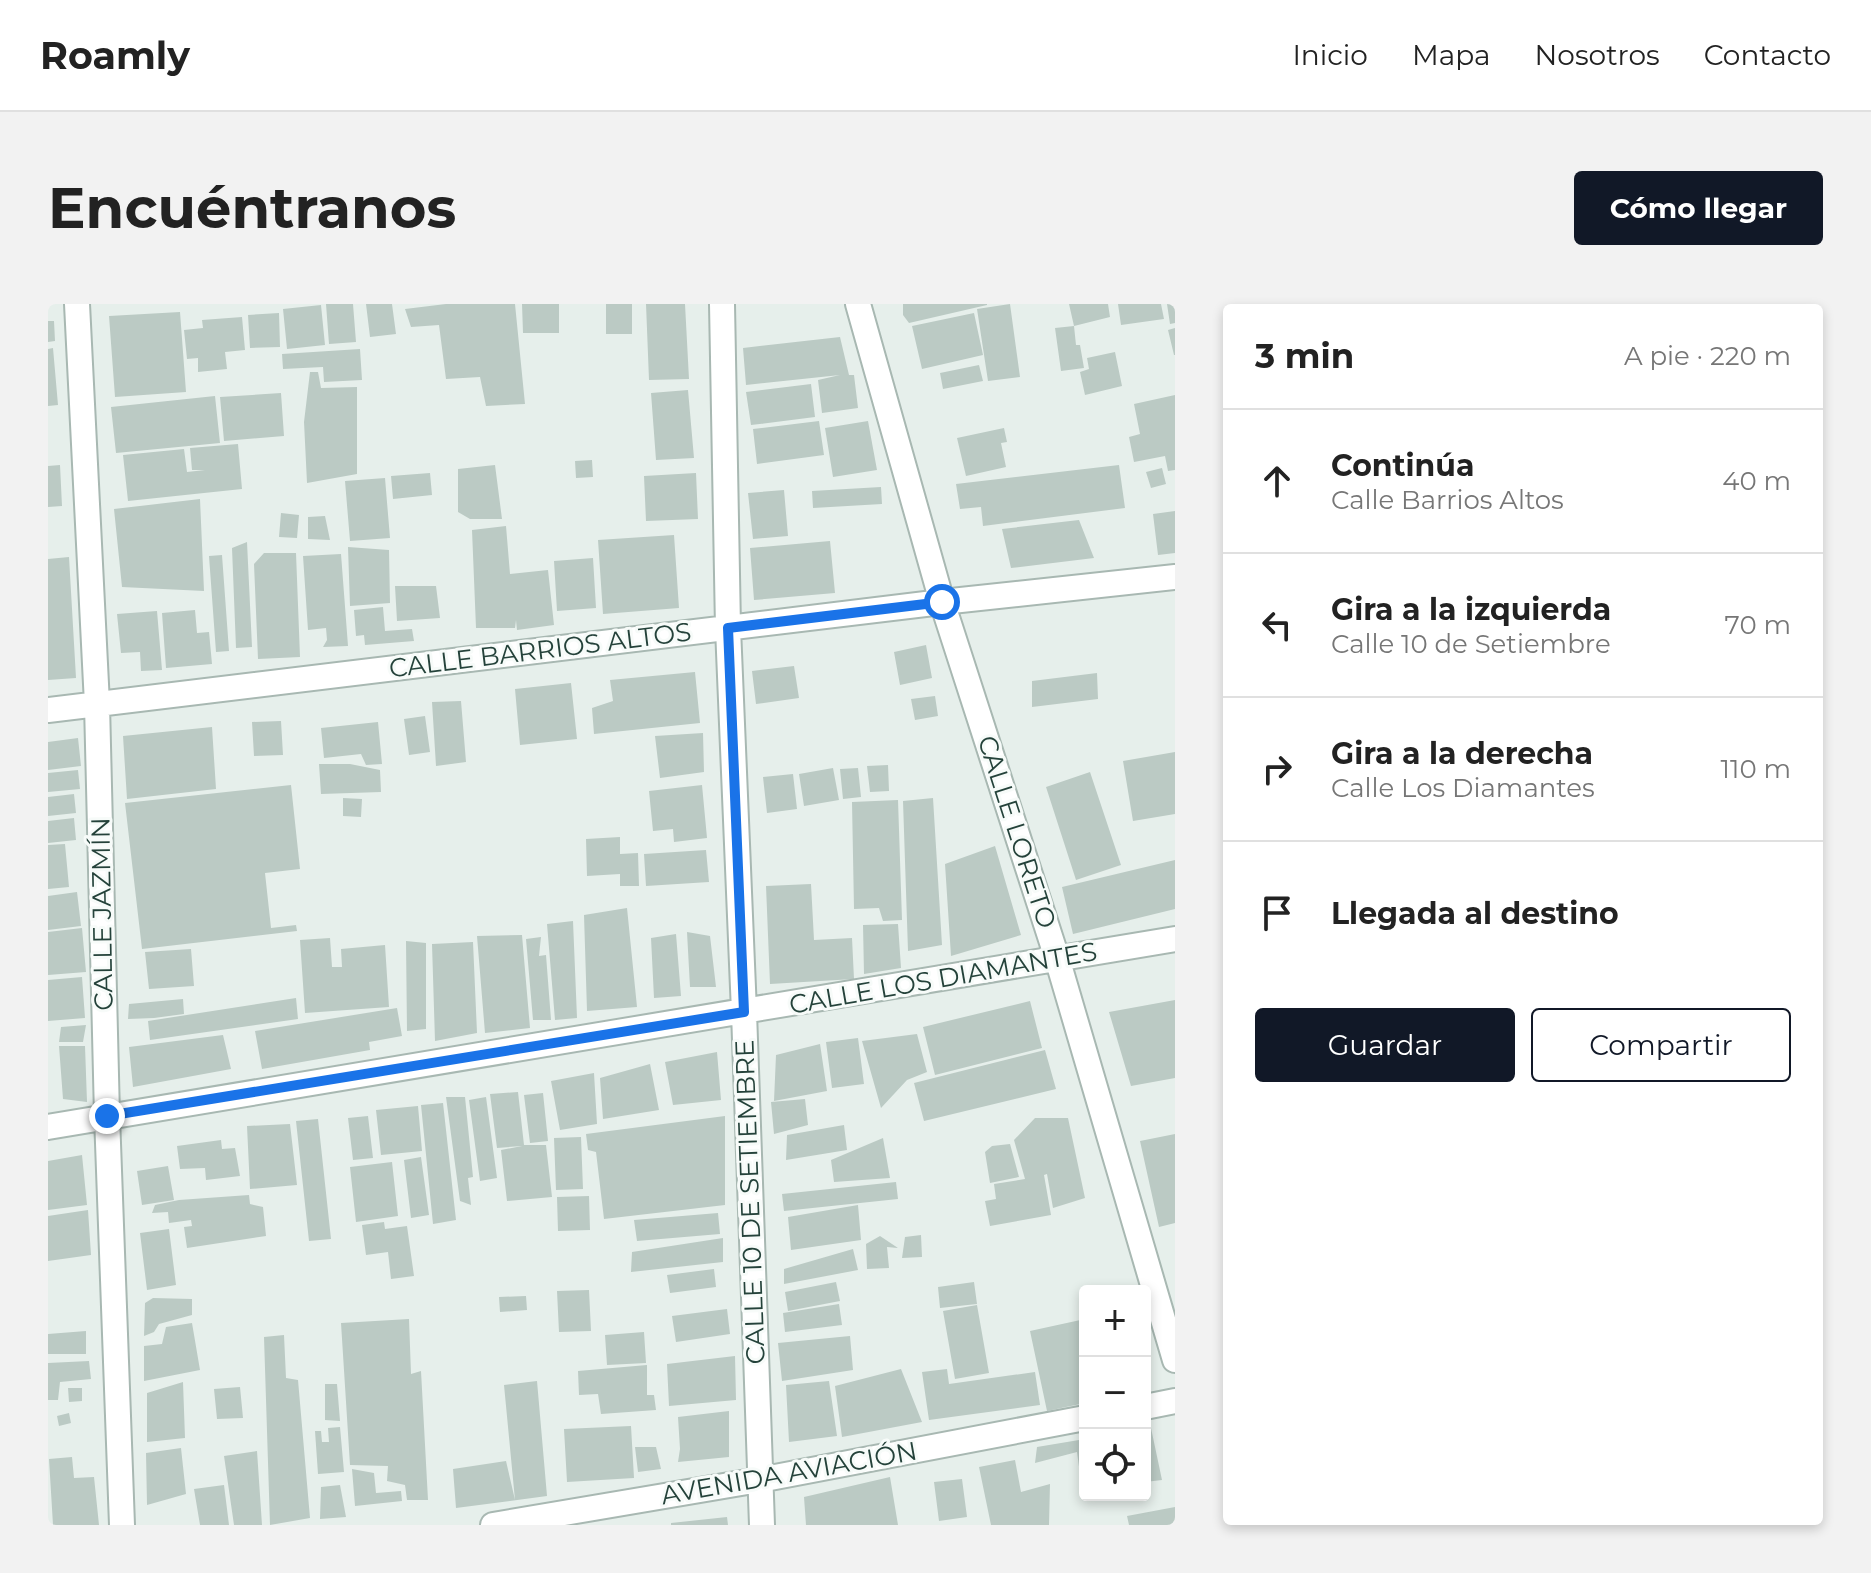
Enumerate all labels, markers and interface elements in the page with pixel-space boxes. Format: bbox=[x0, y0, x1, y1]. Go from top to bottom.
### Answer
text: Roamly bbox=[40, 32, 190, 79]
text: Inicio bbox=[1292, 38, 1368, 72]
text: Mapa bbox=[1412, 38, 1491, 72]
text: Nosotros bbox=[1535, 38, 1660, 72]
text: Contacto bbox=[1704, 38, 1831, 72]
button: Cómo llegar bbox=[1574, 171, 1823, 245]
text: Encuéntranos bbox=[48, 174, 456, 242]
text: 3 min bbox=[1255, 335, 1354, 377]
text: A pie · 220 m bbox=[1624, 340, 1791, 372]
text: Continúa bbox=[1331, 447, 1474, 484]
icon: ahead bbox=[1255, 459, 1299, 503]
text: 40 m bbox=[1722, 465, 1791, 497]
text: Calle Barrios Altos bbox=[1331, 484, 1564, 516]
route start bbox=[924, 584, 960, 620]
text: Gira a la izquierda bbox=[1331, 591, 1611, 628]
icon: left bbox=[1255, 603, 1299, 647]
text: 70 m bbox=[1725, 609, 1791, 641]
street label: CALLE BARRIOS ALTOS bbox=[387, 616, 693, 684]
text: Calle 10 de Setiembre bbox=[1331, 628, 1611, 660]
street label: CALLE LORETO bbox=[971, 732, 1063, 932]
text: Gira a la derecha bbox=[1331, 735, 1593, 772]
icon: right bbox=[1255, 747, 1299, 791]
text: 110 m bbox=[1721, 753, 1791, 785]
text: Calle Los Diamantes bbox=[1331, 772, 1595, 804]
street label: CALLE JAZMÍN bbox=[84, 817, 120, 1011]
icon: arrive bbox=[1255, 891, 1299, 935]
text: Llegada al destino bbox=[1331, 895, 1619, 932]
street label: CALLE LOS DIAMANTES bbox=[787, 935, 1099, 1021]
button: Guardar bbox=[1255, 1008, 1515, 1082]
button: Compartir bbox=[1531, 1008, 1791, 1082]
street label: CALLE 10 DE SETIEMBRE bbox=[728, 1039, 772, 1365]
route end bbox=[89, 1098, 125, 1134]
map controls bbox=[1079, 1285, 1151, 1501]
button: + bbox=[1079, 1285, 1151, 1357]
button: − bbox=[1079, 1357, 1151, 1429]
button: locate bbox=[1079, 1429, 1151, 1501]
street label: AVENIDA AVIACIÓN bbox=[658, 1435, 920, 1511]

